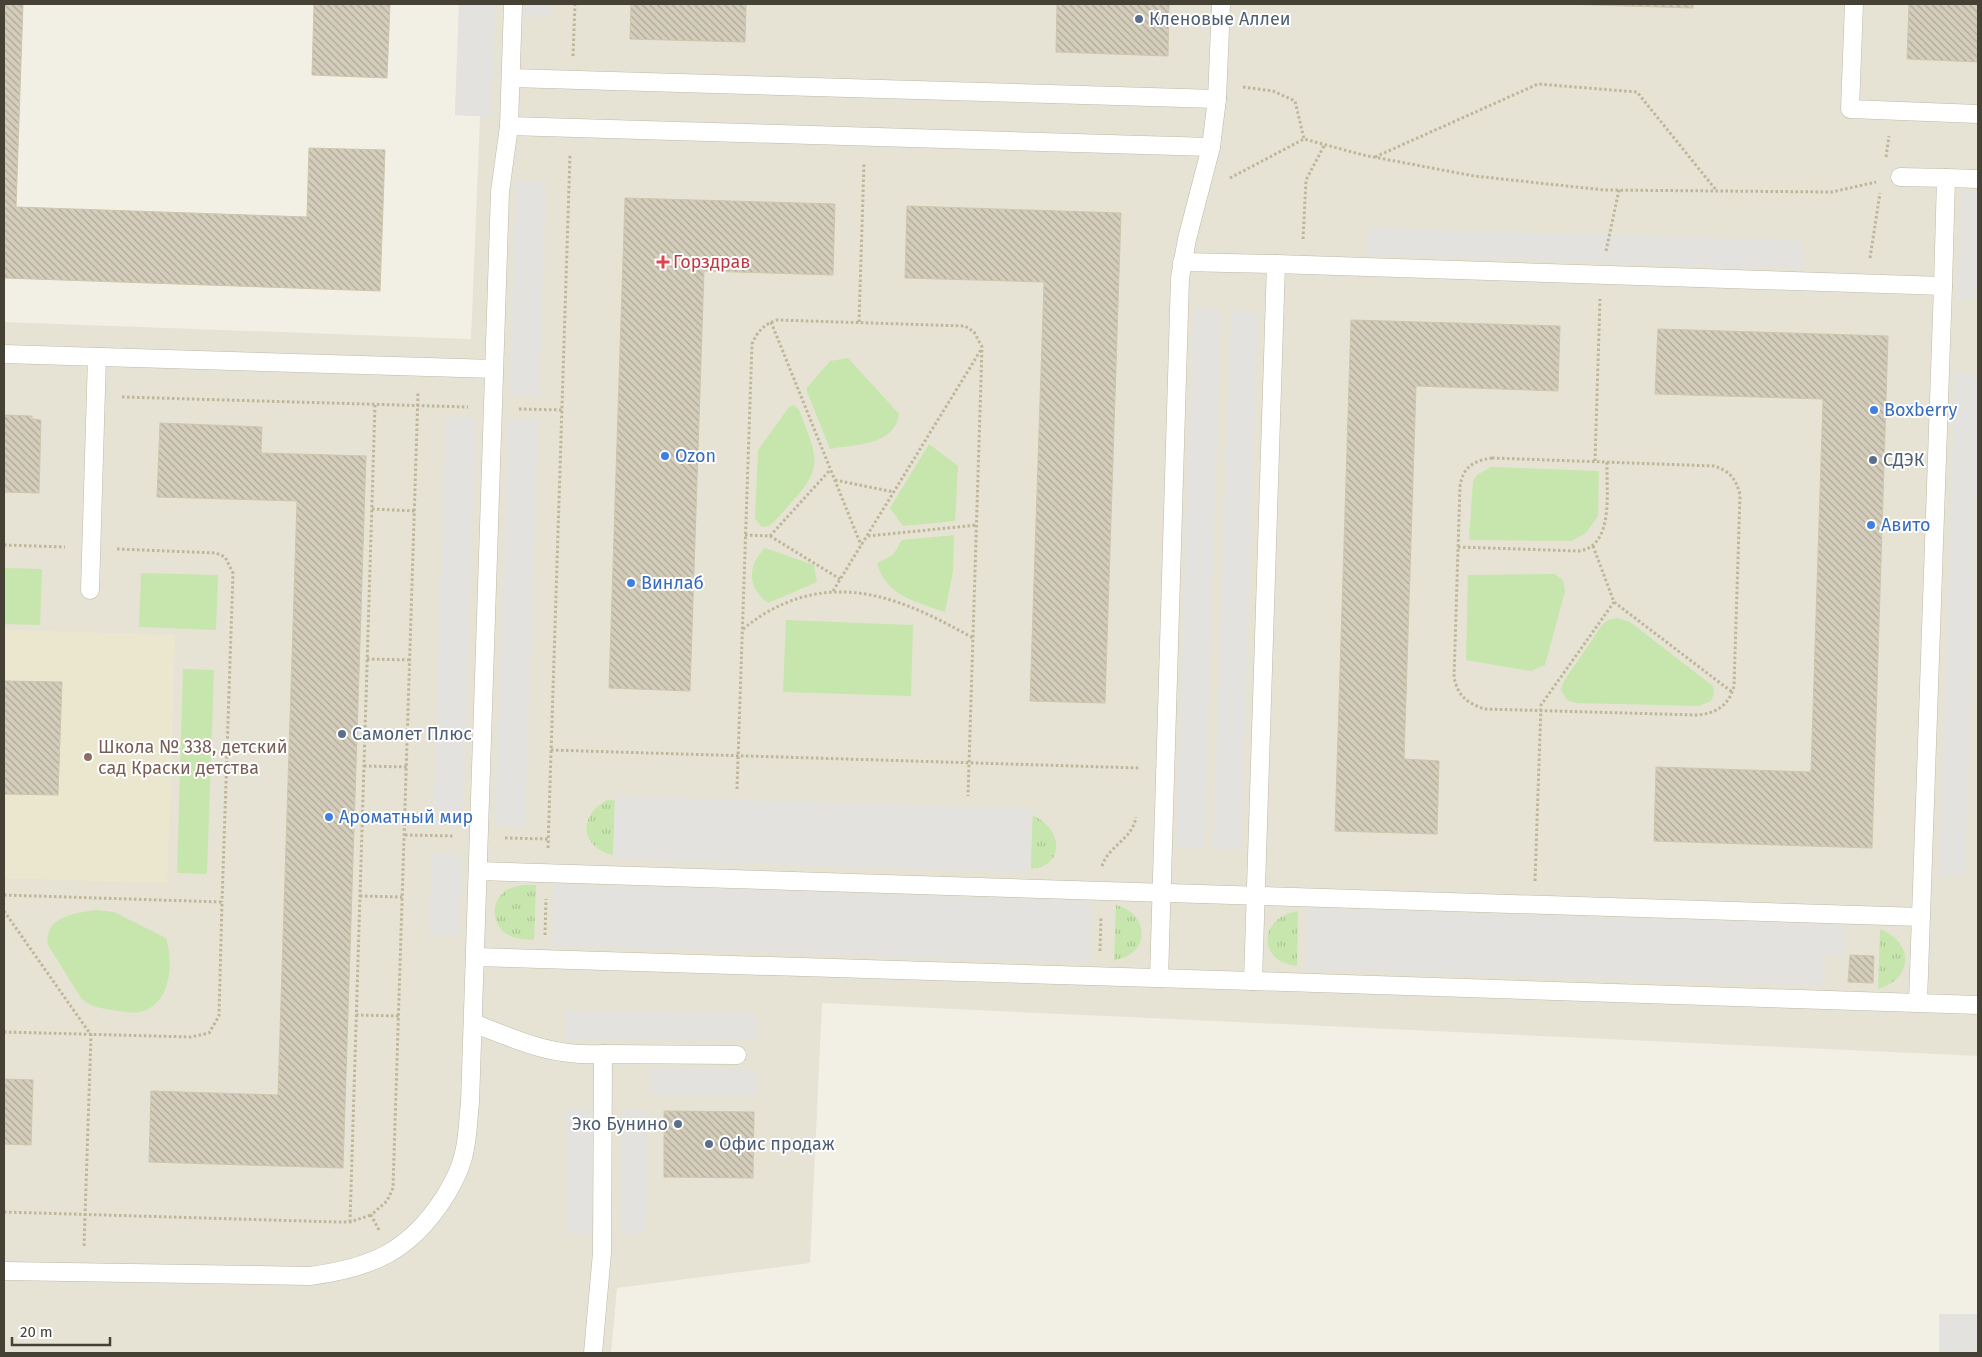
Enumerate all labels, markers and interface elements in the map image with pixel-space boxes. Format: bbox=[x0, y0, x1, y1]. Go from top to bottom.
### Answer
place label: Кленовые Аллеи bbox=[1149, 8, 1291, 30]
marker: Кленовые Аллеи bbox=[1133, 13, 1145, 25]
place label: Горздрав bbox=[673, 251, 750, 273]
marker: Горздрав bbox=[657, 256, 669, 268]
place label: Boxberry bbox=[1884, 399, 1957, 421]
marker: Boxberry bbox=[1868, 404, 1880, 416]
place label: Ozon bbox=[675, 445, 716, 467]
place label: СДЭК bbox=[1883, 449, 1925, 471]
marker: Ozon bbox=[659, 450, 671, 462]
marker: СДЭК bbox=[1867, 454, 1879, 466]
place label: Авито bbox=[1881, 514, 1930, 536]
marker: Авито bbox=[1865, 519, 1877, 531]
place label: Винлаб bbox=[641, 572, 704, 594]
marker: Винлаб bbox=[625, 577, 637, 589]
place label: Самолет Плюс bbox=[352, 723, 472, 745]
marker: Самолет Плюс bbox=[336, 728, 348, 740]
place label: Школа № 338, детский сад Краски детства bbox=[98, 736, 288, 779]
marker: Школа № 338, детский сад Краски детства bbox=[82, 751, 94, 763]
place label: Ароматный мир bbox=[339, 806, 473, 828]
marker: Ароматный мир bbox=[323, 811, 335, 823]
place label: Эко Бунино bbox=[572, 1113, 668, 1135]
marker: Эко Бунино bbox=[672, 1118, 684, 1130]
place label: Офис продаж bbox=[719, 1133, 835, 1155]
marker: Офис продаж bbox=[703, 1138, 715, 1150]
scale bar bbox=[12, 1314, 110, 1346]
text: 20 m bbox=[20, 1323, 53, 1341]

